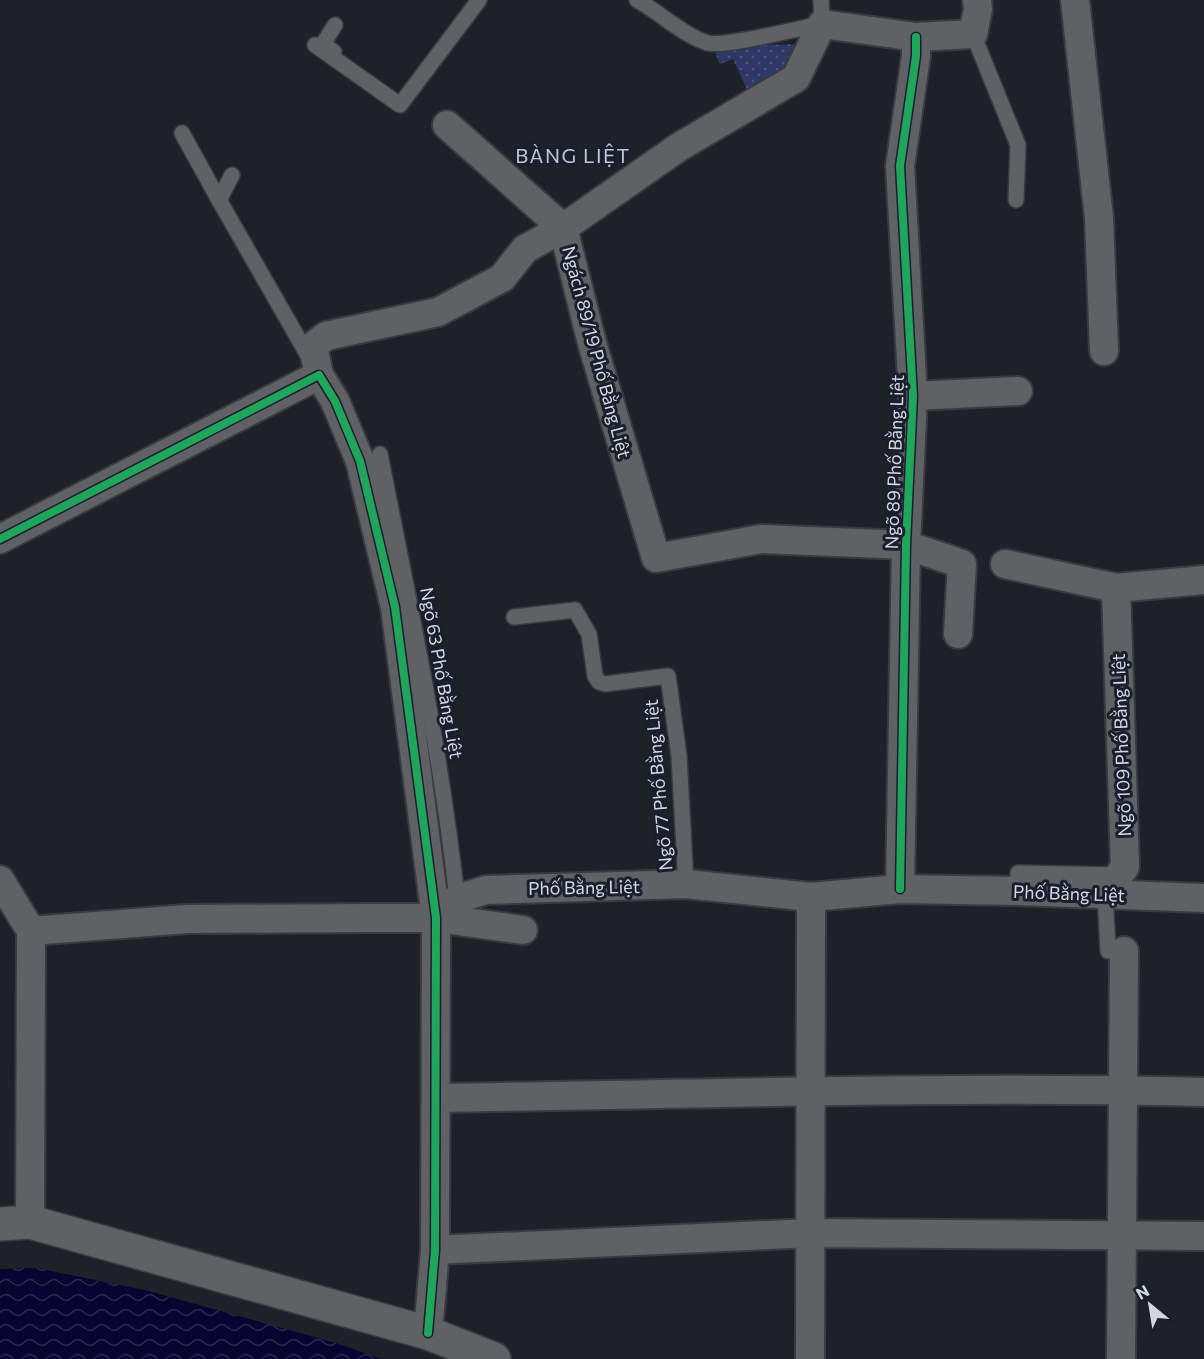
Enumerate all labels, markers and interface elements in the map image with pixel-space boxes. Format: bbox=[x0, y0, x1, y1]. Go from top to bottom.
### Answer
district label: BÀNG LIỆT bbox=[515, 143, 631, 167]
street label: Ngách 89/19 Phố Bằng Liệt bbox=[558, 244, 636, 460]
street label: Ngõ 89 Phố Bằng Liệt bbox=[880, 374, 908, 550]
street label: Ngõ 63 Phố Bằng Liệt bbox=[416, 585, 468, 761]
street label: Ngõ 109 Phố Bằng Liệt bbox=[1107, 653, 1135, 837]
street label: Ngõ 77 Phố Bằng Liệt bbox=[640, 698, 676, 872]
street label: Phố Bằng Liệt bbox=[528, 875, 640, 899]
street label: Phố Bằng Liệt bbox=[1013, 880, 1125, 906]
north arrow bbox=[1120, 1275, 1180, 1335]
text: N bbox=[1132, 1280, 1152, 1303]

